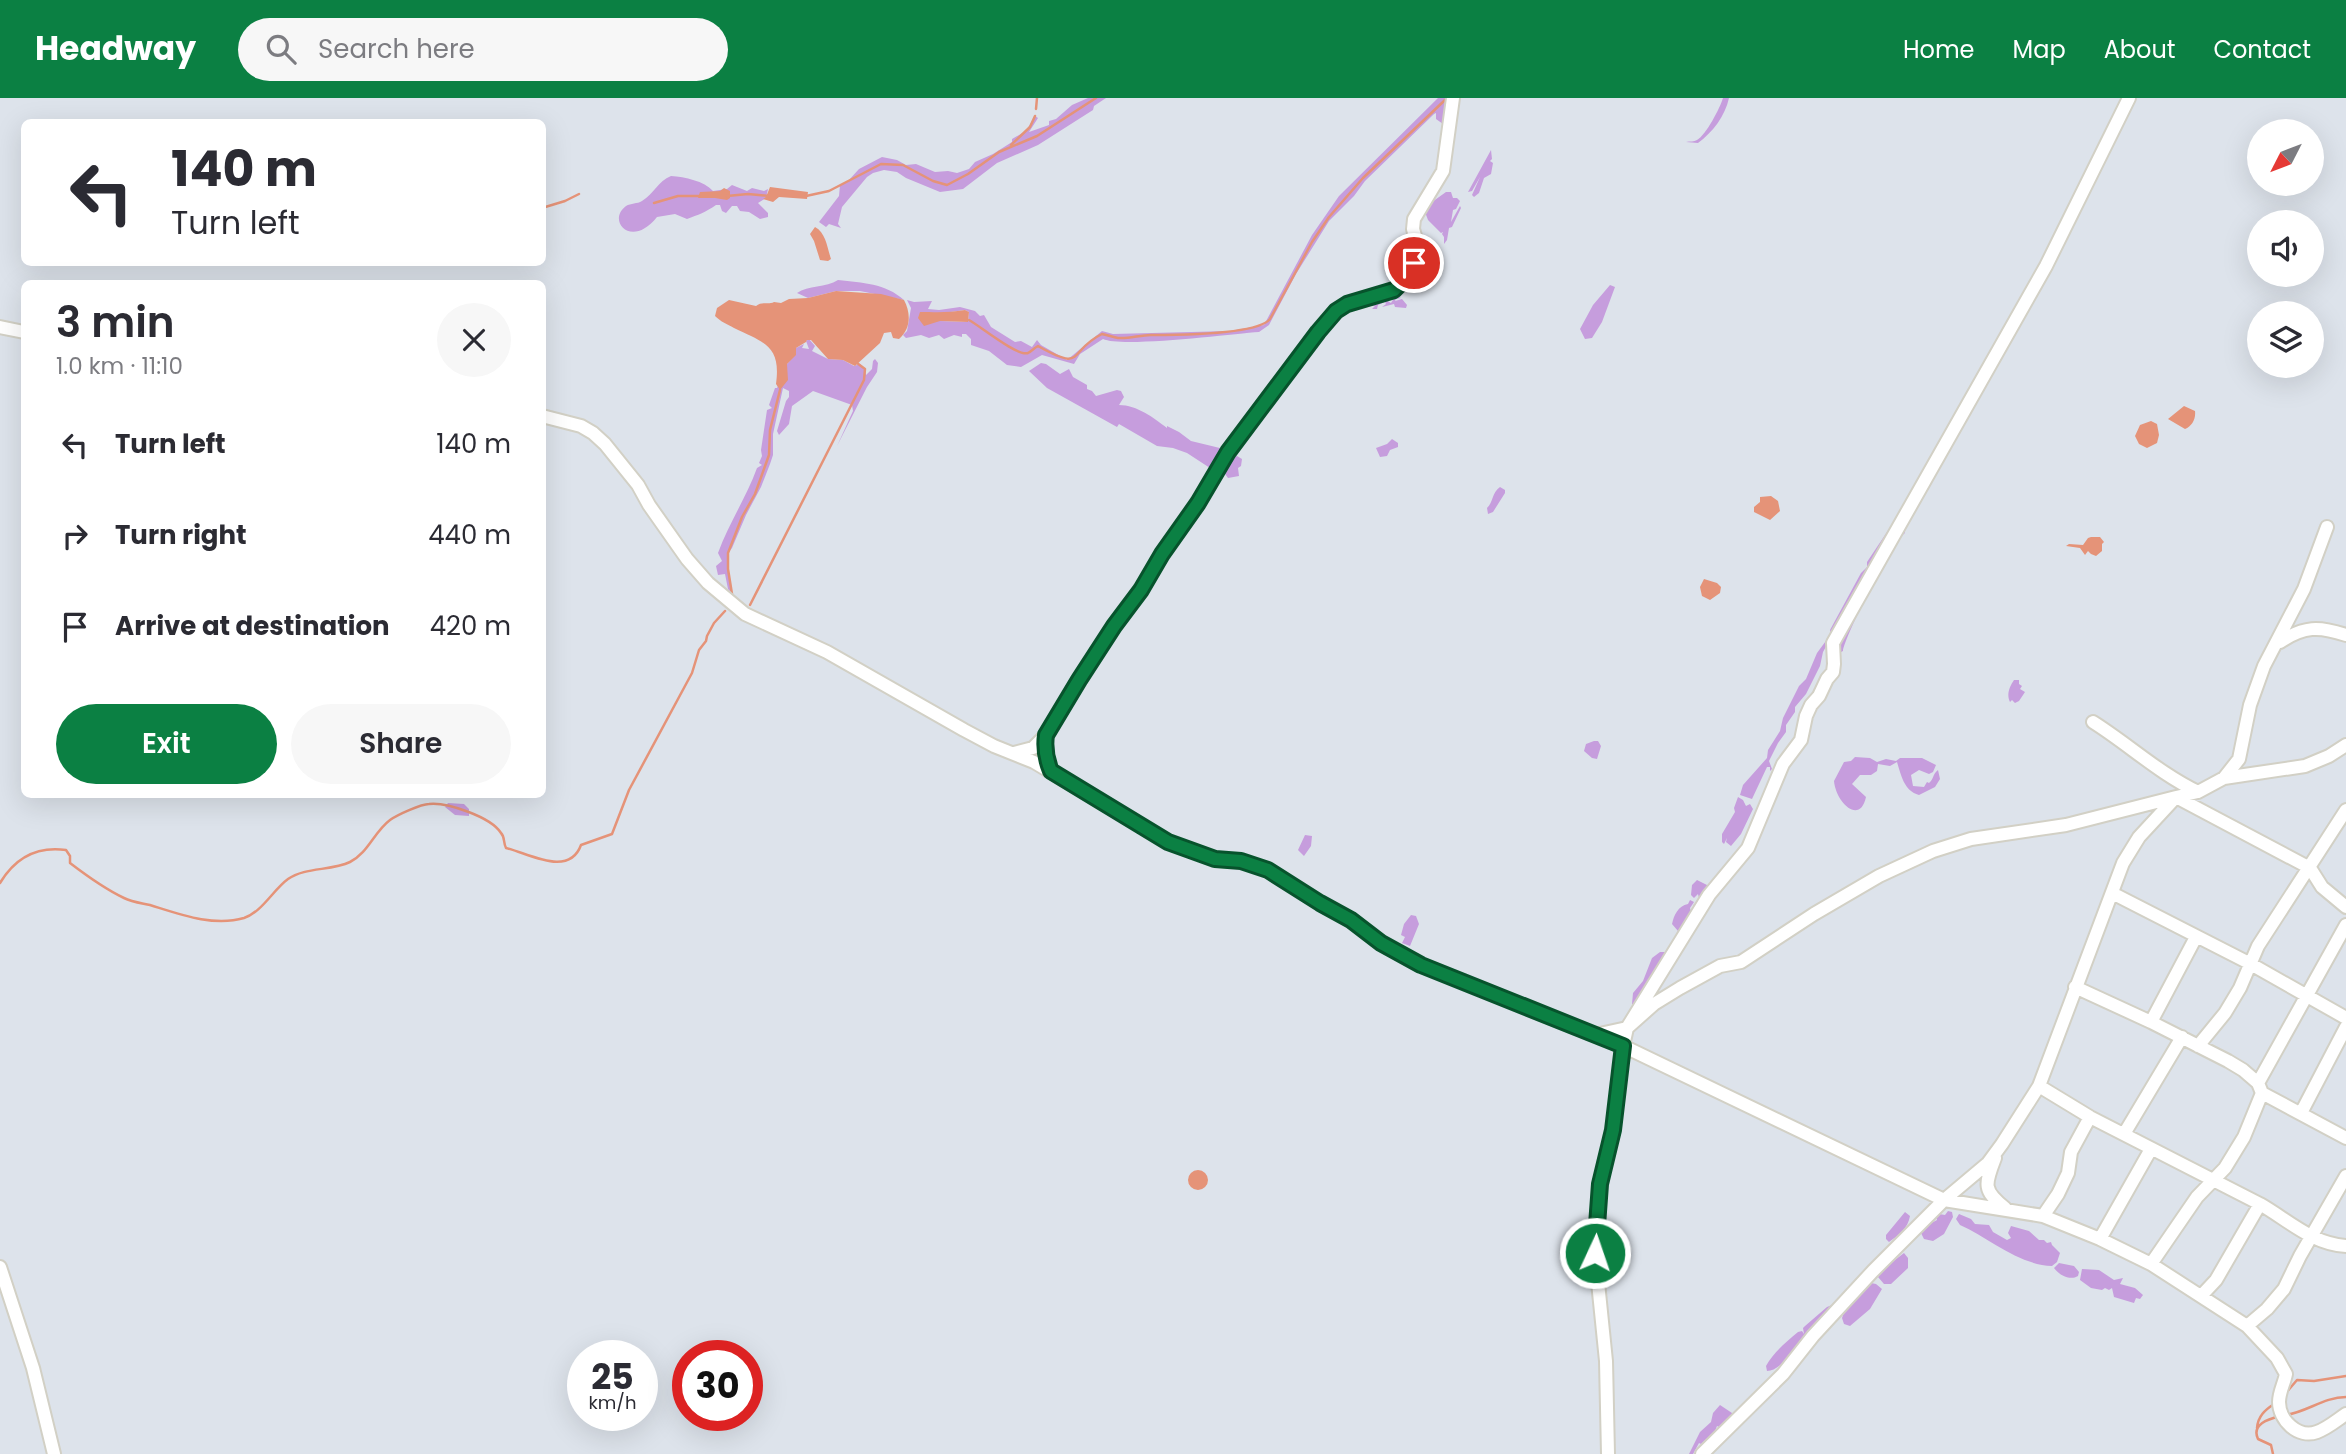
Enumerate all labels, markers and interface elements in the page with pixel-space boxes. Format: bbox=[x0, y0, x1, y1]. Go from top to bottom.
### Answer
search box bbox=[238, 18, 728, 81]
text: Headway bbox=[35, 25, 196, 72]
icon: search bbox=[262, 30, 300, 68]
text: Search here bbox=[318, 31, 475, 67]
text: Home bbox=[1903, 33, 1975, 66]
text: Map bbox=[2013, 33, 2066, 66]
text: About bbox=[2104, 33, 2175, 66]
text: Contact bbox=[2213, 33, 2311, 66]
north arrow bbox=[2247, 119, 2324, 196]
map controls bbox=[2247, 119, 2324, 378]
text: 140 m bbox=[171, 135, 317, 203]
icon: left bbox=[56, 147, 147, 238]
text: Turn left bbox=[171, 200, 300, 245]
button: sound bbox=[2247, 210, 2324, 287]
pin bbox=[1384, 233, 1444, 293]
icon: arrive bbox=[1395, 244, 1433, 282]
text: 3 min bbox=[56, 293, 175, 352]
button: layers bbox=[2247, 301, 2324, 378]
button: close bbox=[437, 303, 511, 377]
text: 1.0 km · 11:10 bbox=[56, 350, 183, 382]
icon: left bbox=[56, 426, 94, 464]
text: Turn left bbox=[115, 426, 226, 462]
text: 140 m bbox=[436, 426, 511, 462]
icon: right bbox=[56, 517, 94, 555]
text: Turn right bbox=[115, 517, 247, 553]
text: 440 m bbox=[428, 517, 511, 553]
icon: arrive bbox=[56, 608, 94, 646]
text: Arrive at destination bbox=[115, 608, 390, 644]
text: 420 m bbox=[430, 608, 511, 644]
button: Exit bbox=[56, 704, 277, 784]
button: Share bbox=[291, 704, 511, 784]
position arrow bbox=[1558, 1216, 1632, 1290]
speed limit sign: 30 bbox=[672, 1340, 763, 1431]
text: 25 bbox=[591, 1352, 634, 1401]
text: km/h bbox=[589, 1390, 636, 1415]

